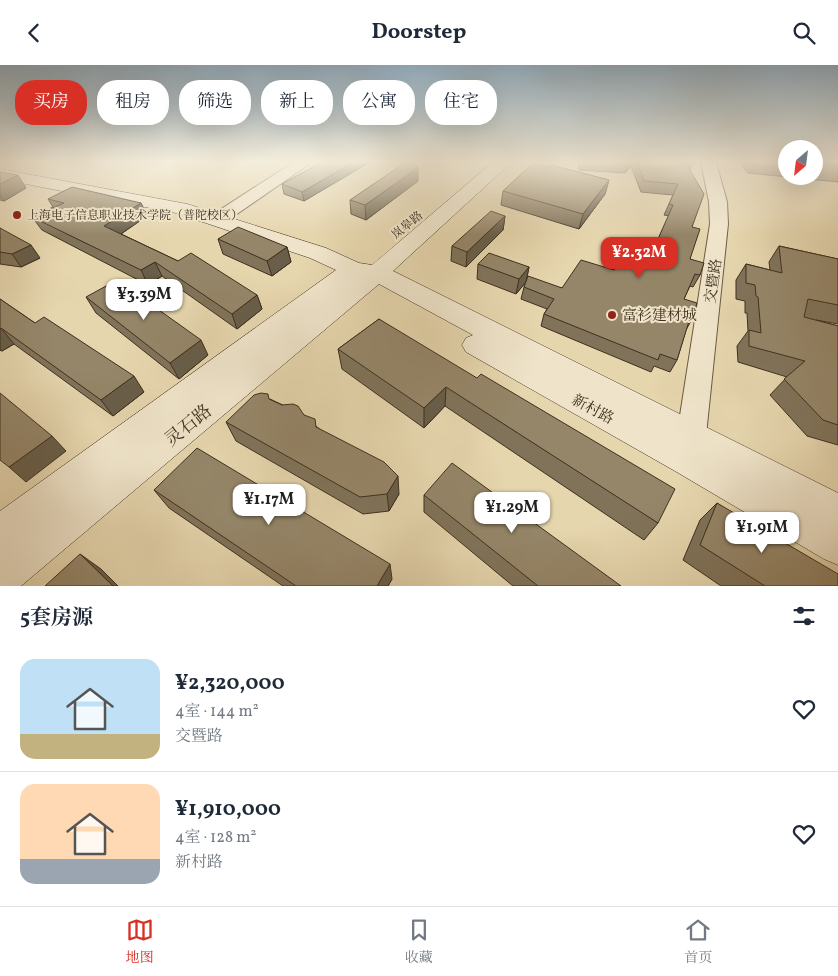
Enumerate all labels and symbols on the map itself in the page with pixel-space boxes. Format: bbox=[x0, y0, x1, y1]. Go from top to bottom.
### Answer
north arrow bbox=[778, 140, 822, 185]
place label: 上海电子信息职业技术学院（普陀校区） bbox=[27, 208, 243, 224]
street label: 岚皋路 bbox=[389, 208, 427, 243]
marker: 上海电子信息职业技术学院（普陀校区） bbox=[11, 209, 23, 221]
pin: ¥2.32M bbox=[598, 237, 680, 279]
street label: 交暨路 bbox=[701, 257, 728, 305]
pin: ¥3.39M bbox=[103, 279, 185, 321]
place label: 富衫建材城 bbox=[622, 306, 697, 327]
marker: 富衫建材城 bbox=[606, 309, 618, 321]
street label: 新村路 bbox=[567, 390, 617, 430]
street label: 灵石路 bbox=[160, 399, 218, 453]
pin: ¥1.17M bbox=[228, 483, 310, 526]
pin: ¥1.29M bbox=[471, 491, 553, 534]
pin: ¥1.91M bbox=[721, 511, 803, 554]

